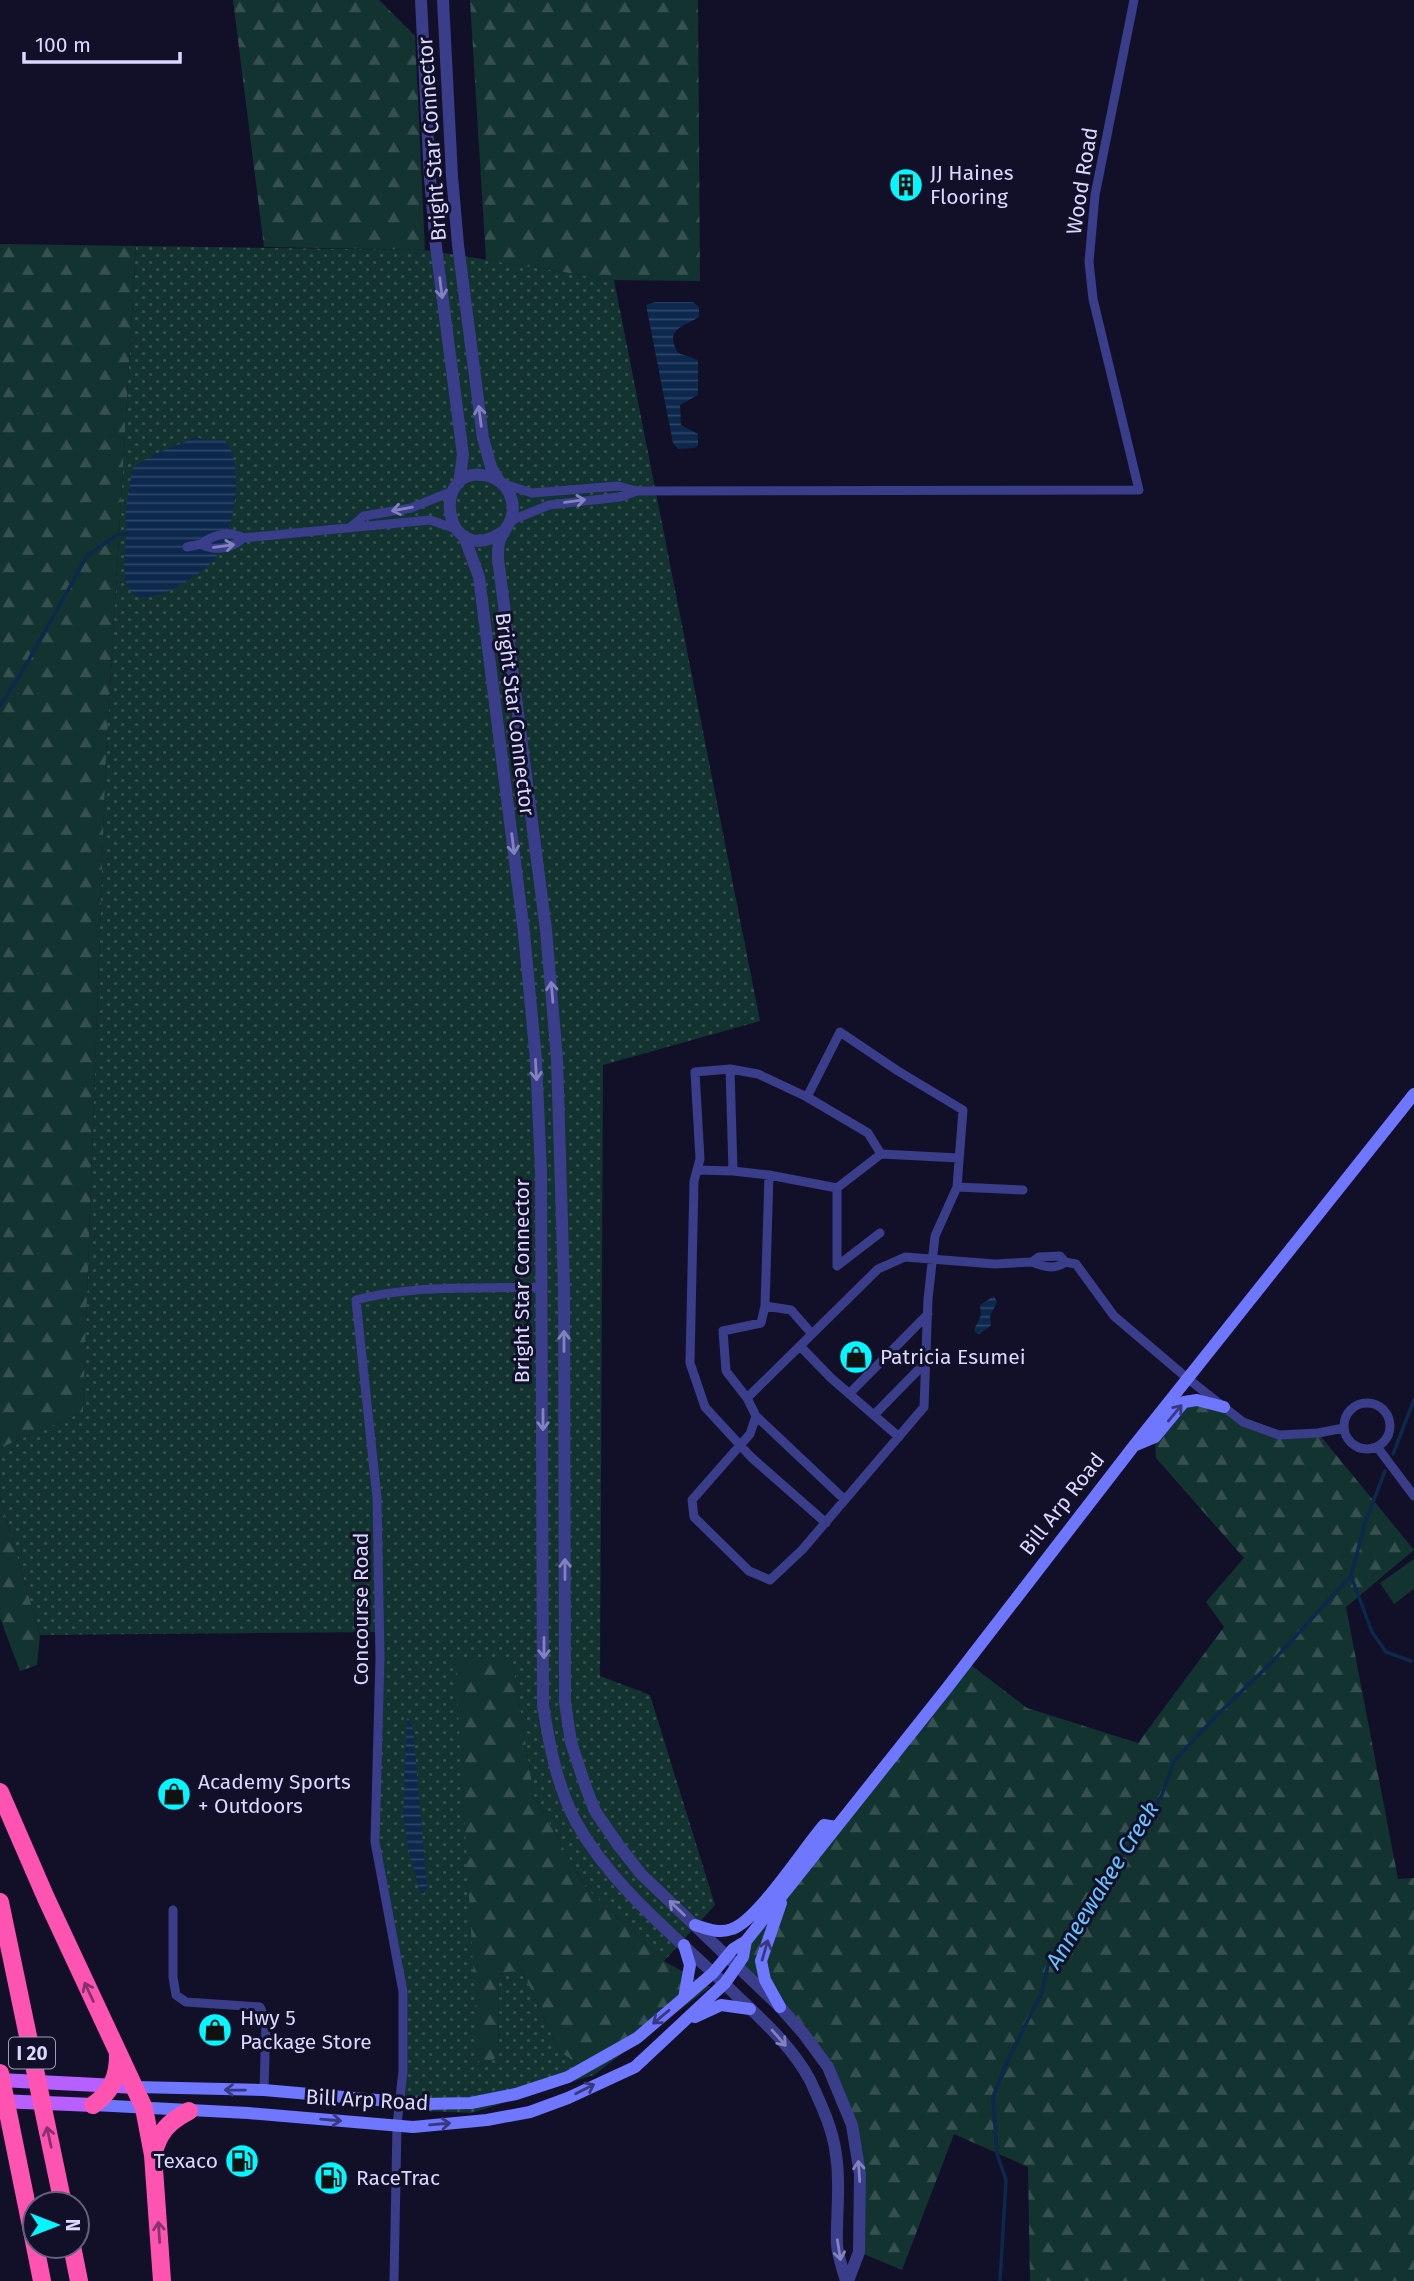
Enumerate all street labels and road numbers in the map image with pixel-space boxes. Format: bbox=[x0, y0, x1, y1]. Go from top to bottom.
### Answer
street label: Bright Star Connector bbox=[412, 36, 452, 242]
street label: Wood Road bbox=[1061, 126, 1103, 236]
street label: Bright Star Connector bbox=[490, 611, 540, 817]
street label: Bright Star Connector bbox=[509, 1179, 535, 1383]
street label: Bill Arp Road bbox=[1014, 1447, 1110, 1561]
street label: Concourse Road bbox=[348, 1532, 374, 1686]
road number: I 20 bbox=[9, 2038, 55, 2068]
street label: Bill Arp Road bbox=[305, 2084, 429, 2116]

